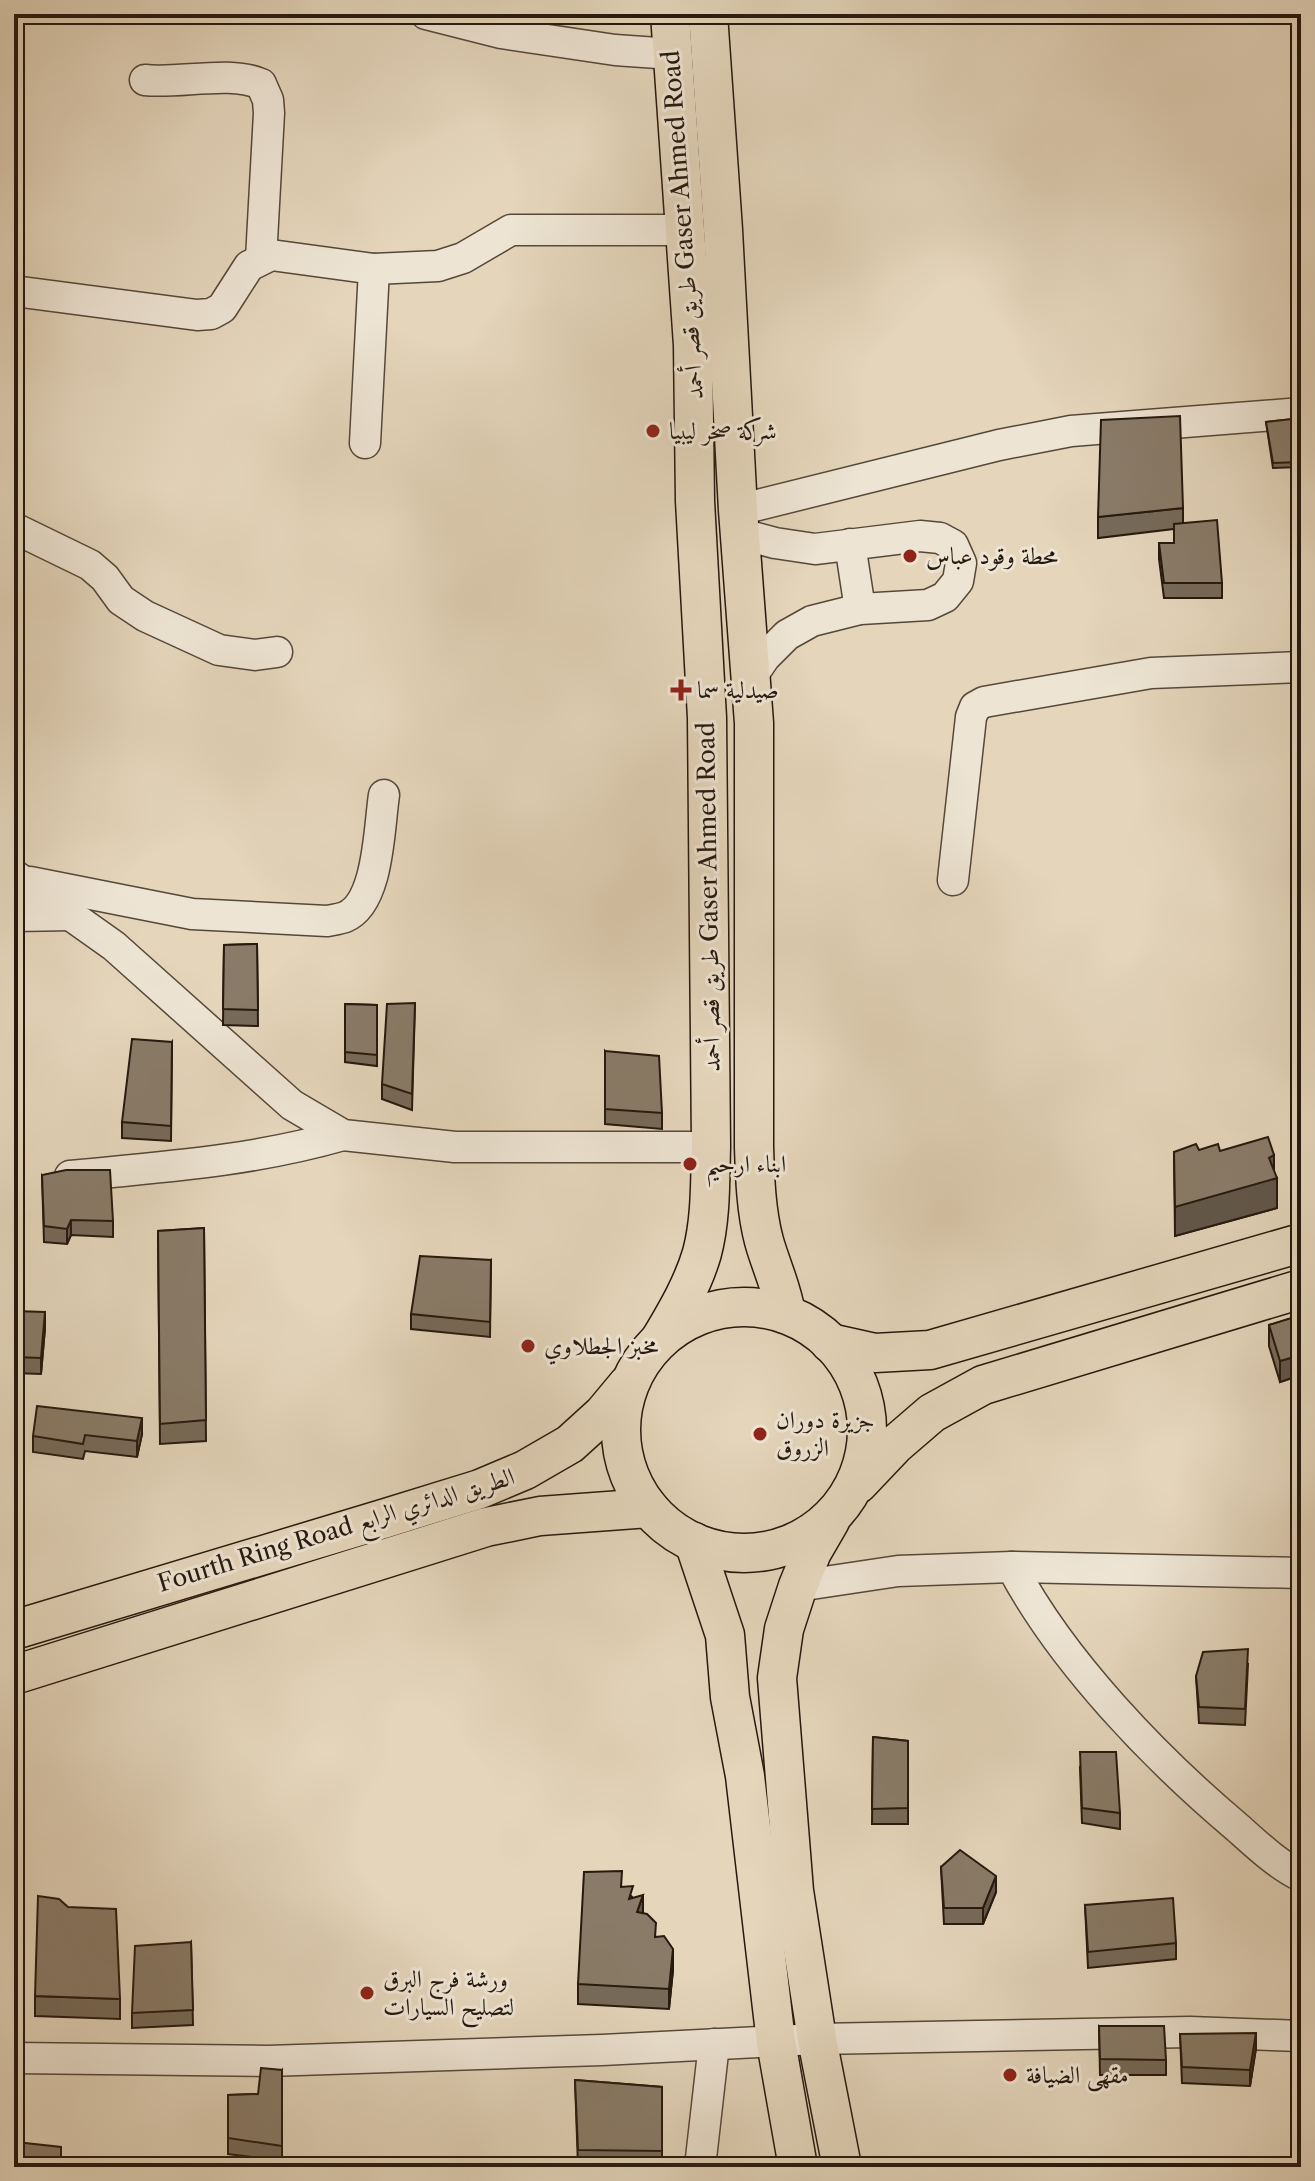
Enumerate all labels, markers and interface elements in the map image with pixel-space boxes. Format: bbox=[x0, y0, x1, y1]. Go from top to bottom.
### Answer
street label: طريق قصر أحمد Gaser Ahmed Road bbox=[654, 49, 711, 401]
place label: شركة صخر ليبيا bbox=[669, 416, 777, 447]
marker: شركة صخر ليبيا bbox=[644, 422, 662, 440]
place label: محطة وقود عباس bbox=[926, 541, 1058, 571]
marker: محطة وقود عباس bbox=[901, 547, 919, 565]
place label: صيدلية سما bbox=[697, 675, 779, 704]
marker: صيدلية سما bbox=[672, 681, 690, 699]
street label: طريق قصر أحمد Gaser Ahmed Road bbox=[689, 721, 728, 1072]
place label: ابناء ارحيم bbox=[706, 1149, 786, 1188]
marker: ابناء ارحيم bbox=[681, 1155, 699, 1173]
place label: مخبز الجطلاوي bbox=[544, 1331, 659, 1365]
marker: مخبز الجطلاوي bbox=[519, 1337, 537, 1355]
place label: جزيرة دوران الزروق bbox=[776, 1405, 875, 1462]
marker: جزيرة دوران الزروق bbox=[751, 1425, 769, 1443]
street label: Fourth Ring Road الطريق الدائري الرابع bbox=[154, 1461, 520, 1605]
place label: ورشة فرج البرق لتصليح السيارات bbox=[383, 1964, 514, 2028]
marker: ورشة فرج البرق لتصليح السيارات bbox=[358, 1984, 376, 2002]
place label: مقهى الضيافة bbox=[1026, 2060, 1128, 2092]
marker: مقهى الضيافة bbox=[1001, 2066, 1019, 2084]

